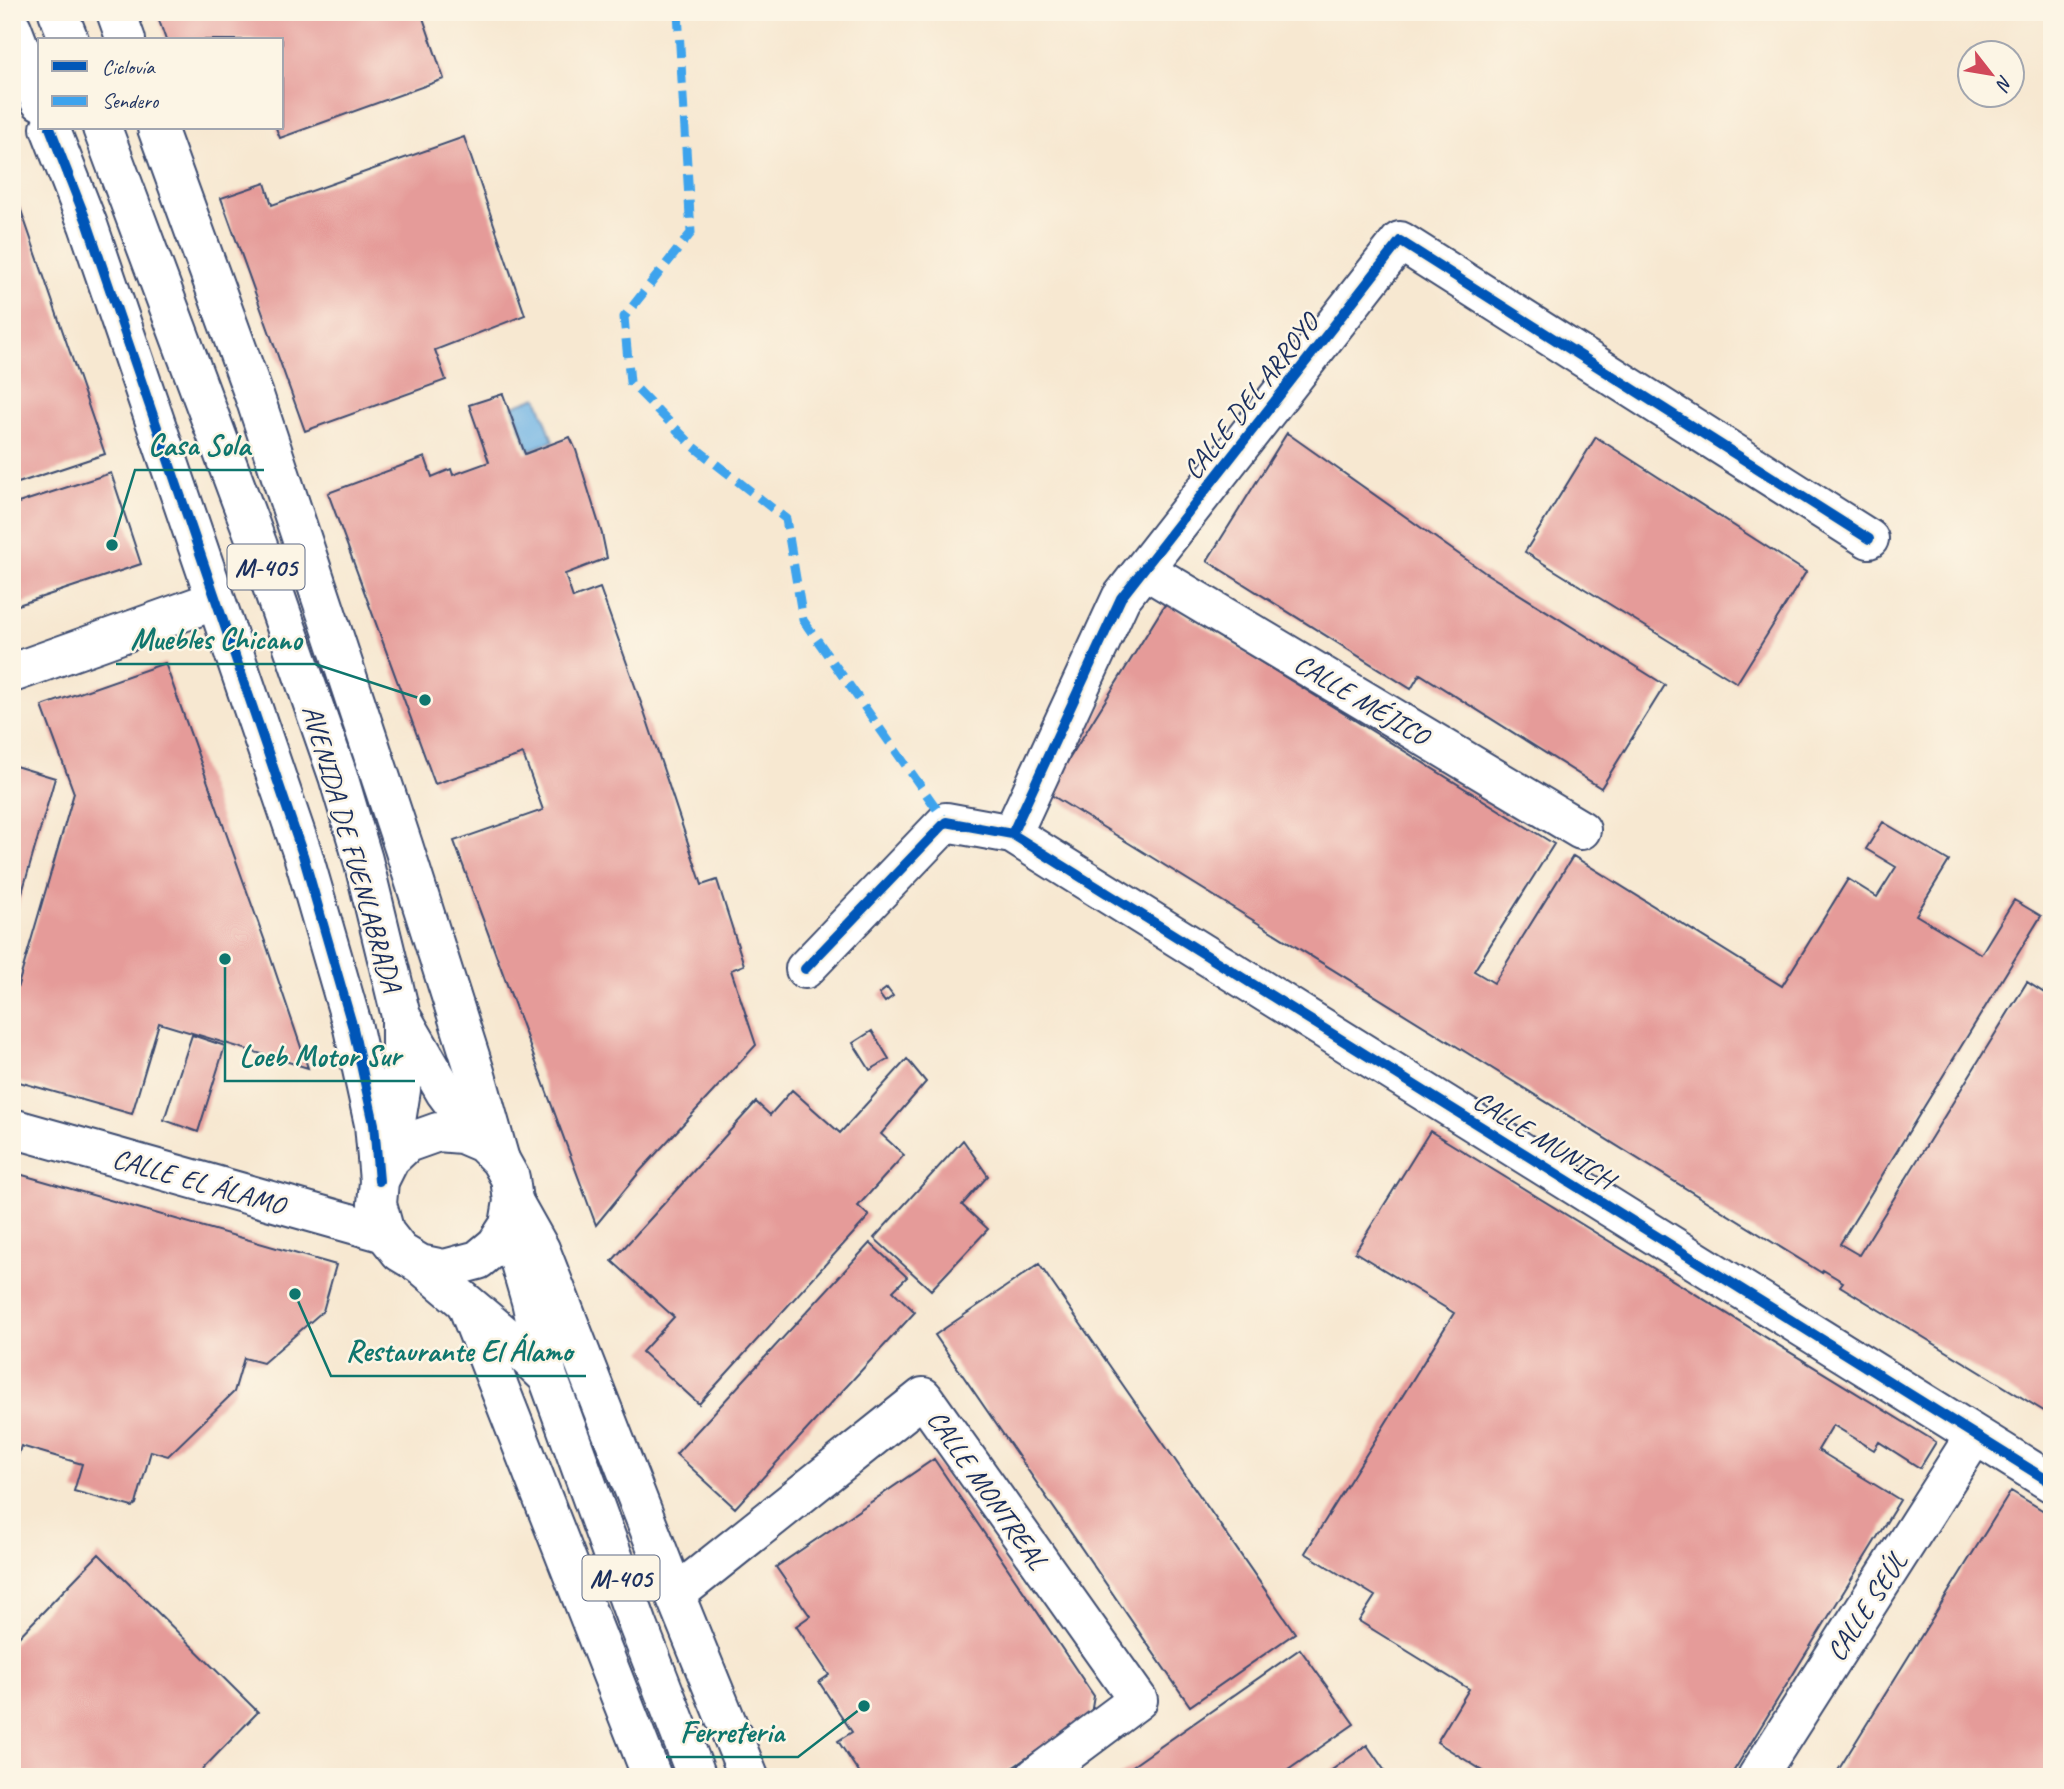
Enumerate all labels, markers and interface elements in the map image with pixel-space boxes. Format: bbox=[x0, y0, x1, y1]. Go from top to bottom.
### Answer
legend bbox=[38, 38, 284, 130]
north arrow bbox=[1955, 38, 2025, 108]
text: Ciclovía bbox=[102, 54, 156, 80]
text: N bbox=[1990, 71, 2018, 96]
text: Sendero bbox=[102, 88, 160, 114]
street label: CALLE DEL ARROYO bbox=[1175, 304, 1328, 486]
callout: Casa Sola bbox=[135, 419, 264, 470]
text: Casa Sola bbox=[148, 426, 253, 464]
road number: M-405 bbox=[228, 544, 304, 590]
callout: Muebles Chicano bbox=[116, 613, 315, 664]
text: Muebles Chicano bbox=[130, 620, 304, 658]
street label: CALLE MÉJICO bbox=[1288, 646, 1438, 755]
street label: AVENIDA DE FUENLABRADA bbox=[295, 701, 411, 997]
callout: Loeb Motor Sur bbox=[225, 1030, 415, 1081]
text: Loeb Motor Sur bbox=[239, 1037, 404, 1075]
street label: CALLE MUNICH bbox=[1467, 1082, 1624, 1199]
street label: CALLE EL ÁLAMO bbox=[109, 1140, 292, 1224]
callout: Restaurante El Álamo bbox=[331, 1325, 586, 1376]
text: Restaurante El Álamo bbox=[346, 1332, 575, 1370]
street label: CALLE MONTREAL bbox=[920, 1403, 1056, 1576]
street label: CALLE SEÚL bbox=[1818, 1544, 1915, 1667]
road number: M-405 bbox=[582, 1555, 660, 1600]
callout: Ferreteria bbox=[666, 1706, 798, 1757]
text: Ferreteria bbox=[680, 1713, 787, 1751]

